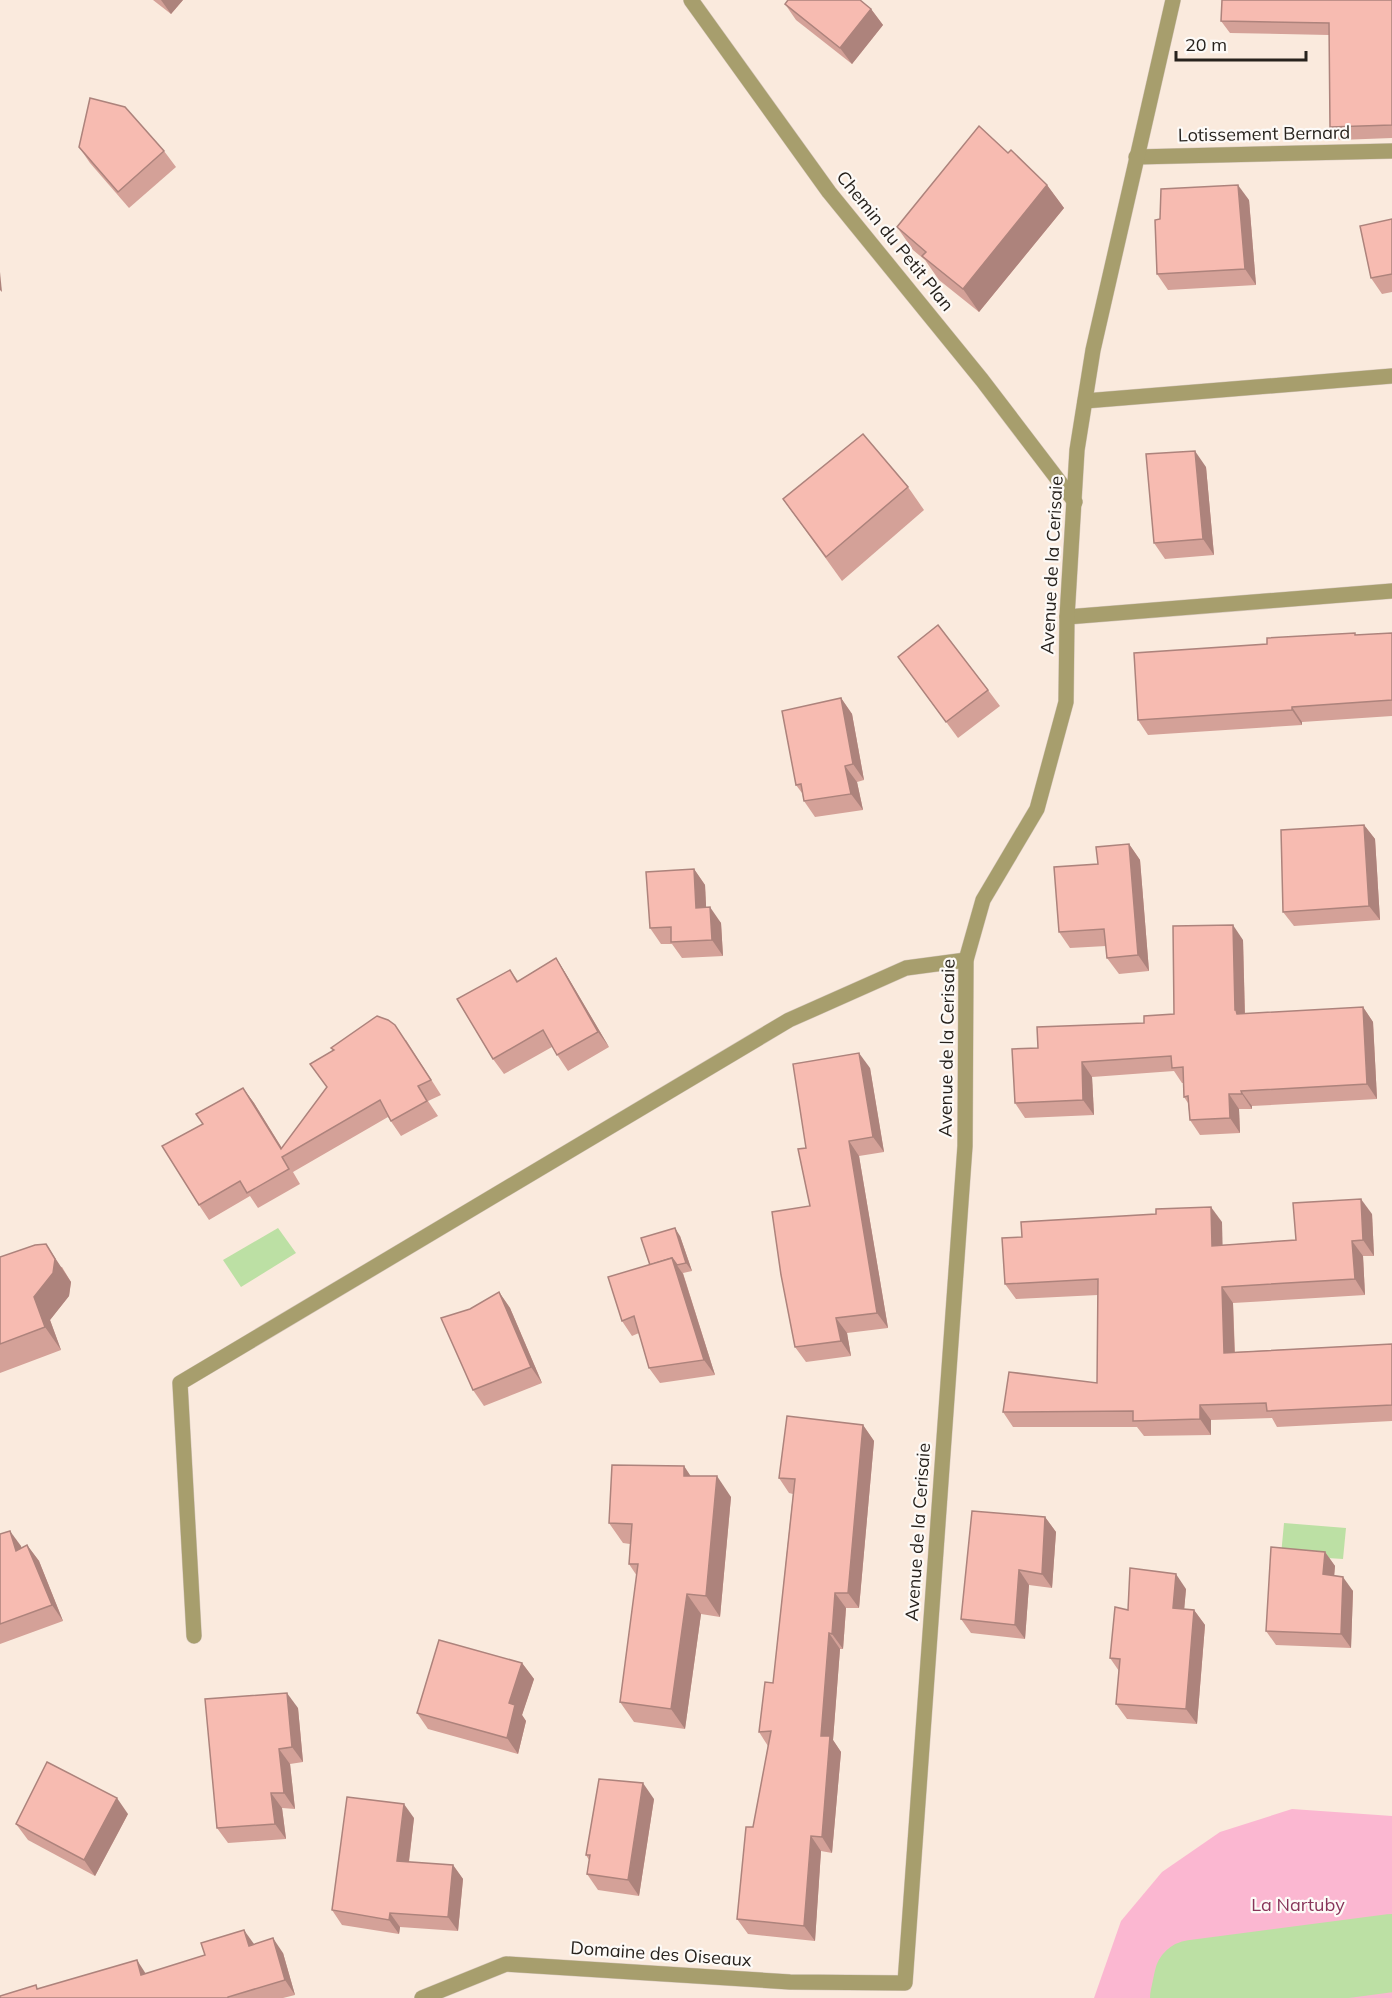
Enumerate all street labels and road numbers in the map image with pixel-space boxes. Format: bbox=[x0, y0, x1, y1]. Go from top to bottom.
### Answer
street label: Lotissement Bernard bbox=[1178, 120, 1350, 147]
street label: Chemin du Petit Plan bbox=[832, 166, 959, 315]
street label: Avenue de la Cerisaie bbox=[1035, 475, 1068, 655]
street label: Avenue de la Cerisaie bbox=[933, 959, 960, 1137]
street label: Avenue de la Cerisaie bbox=[900, 1442, 935, 1622]
street label: Domaine des Oiseaux bbox=[570, 1936, 753, 1971]

